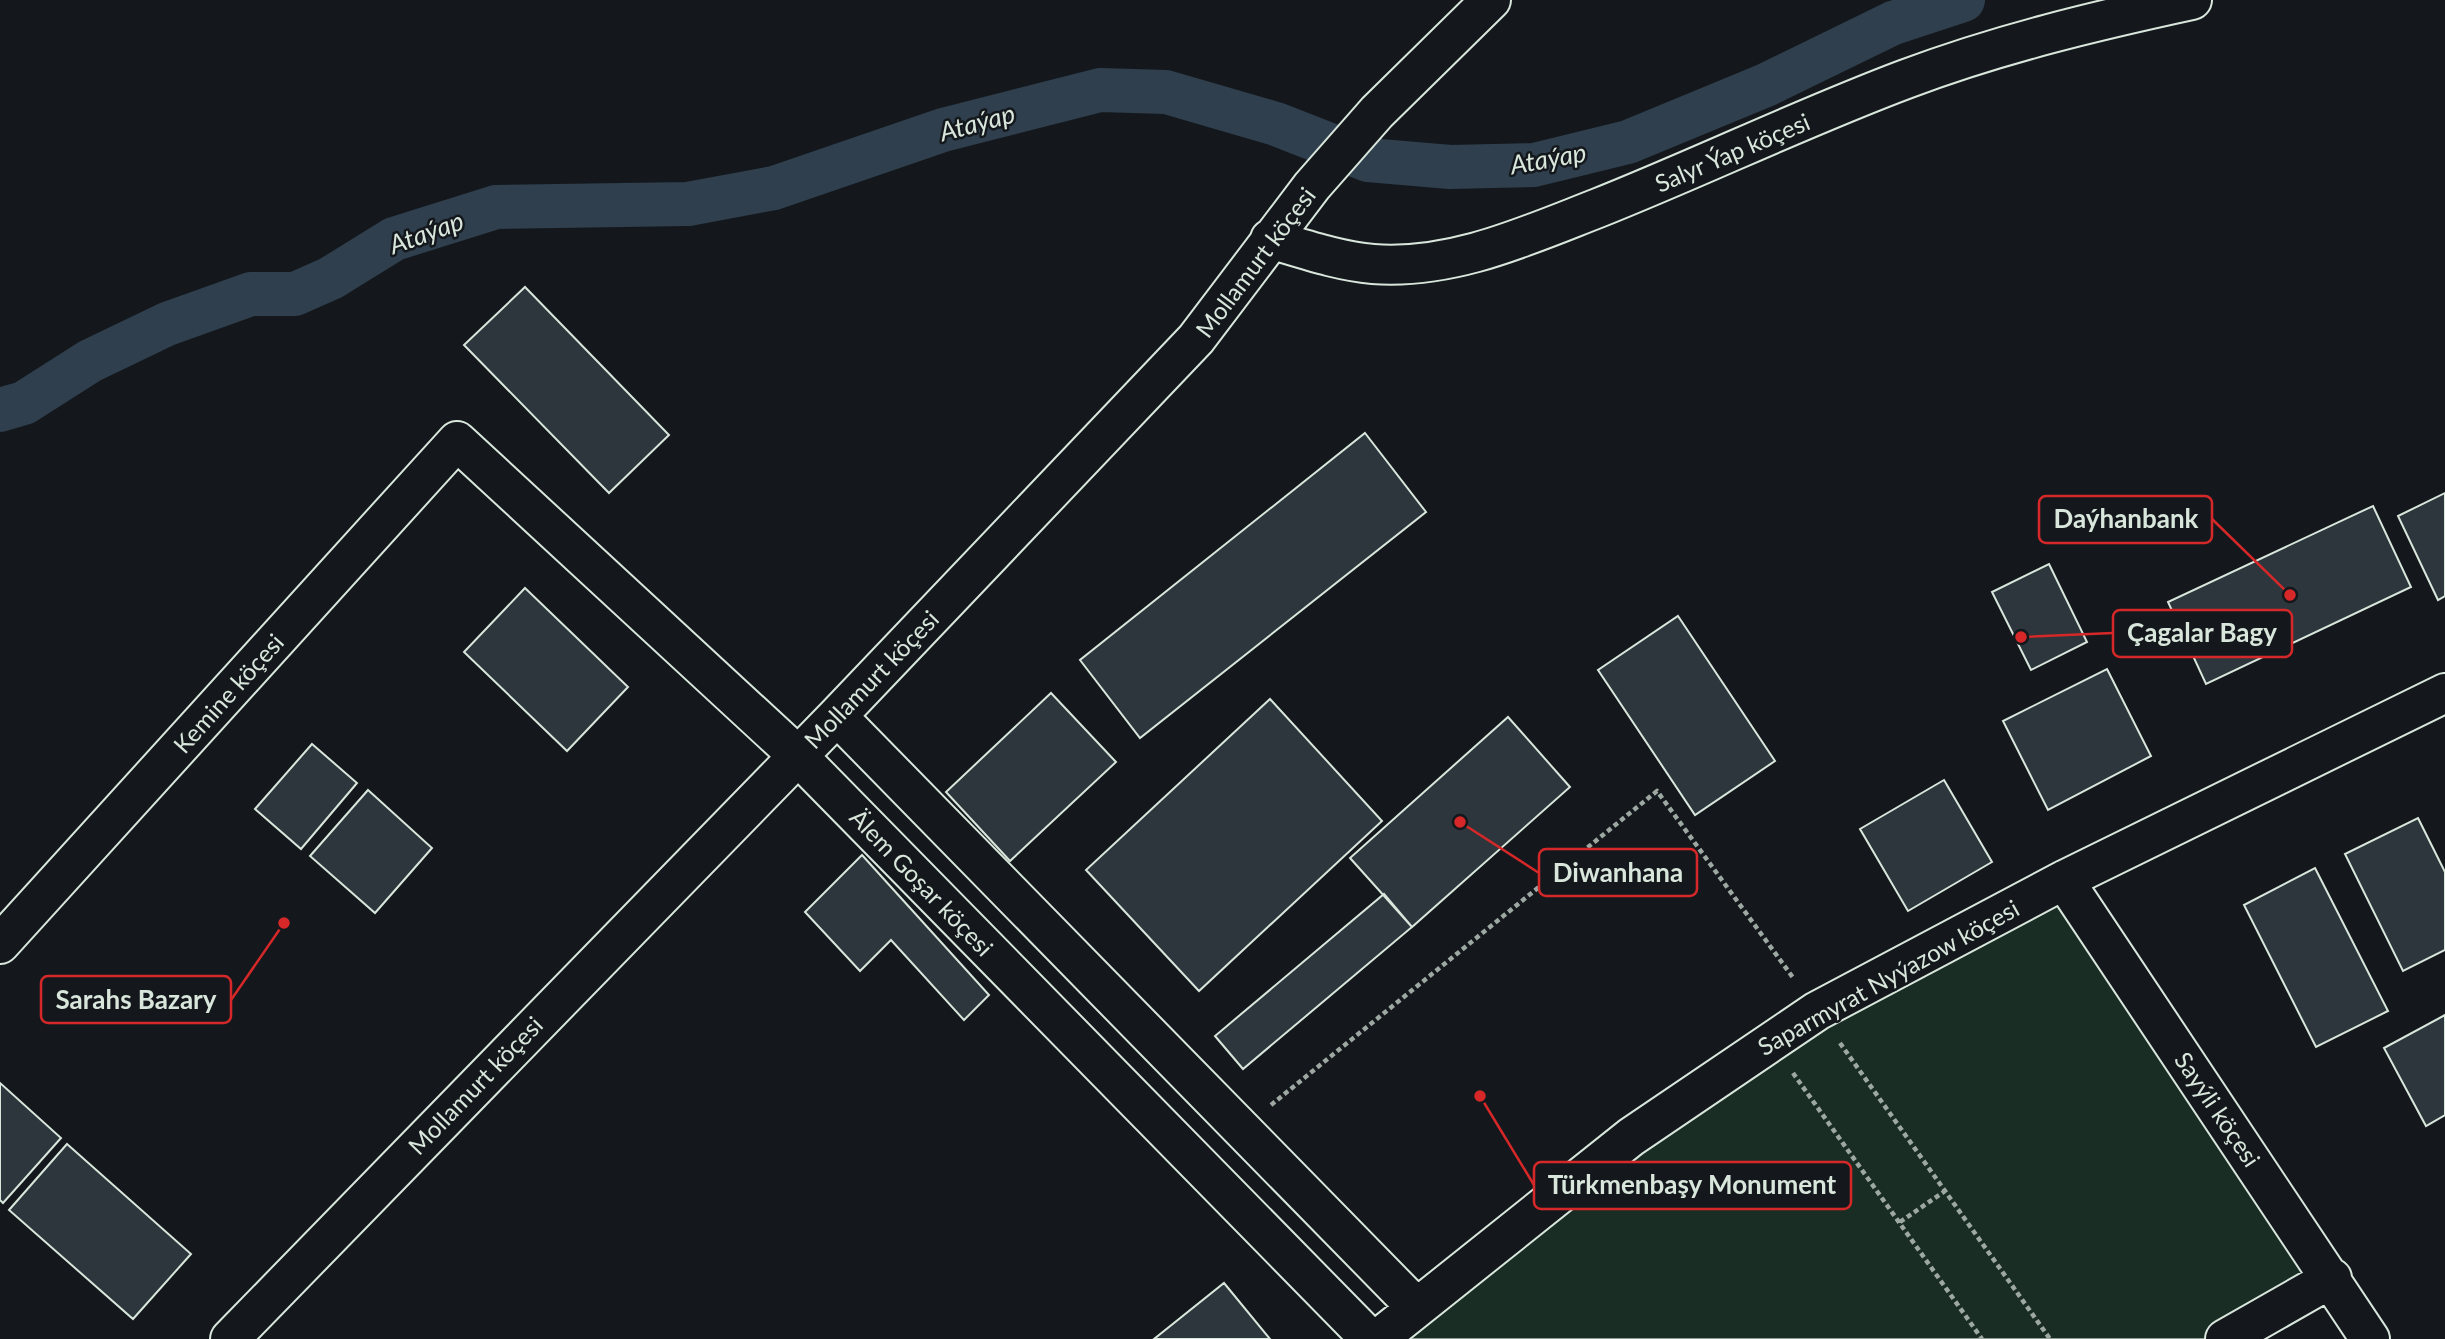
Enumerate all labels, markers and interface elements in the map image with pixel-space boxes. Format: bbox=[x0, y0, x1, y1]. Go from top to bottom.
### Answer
water label: Ataýap bbox=[935, 97, 1018, 148]
street label: Salyr Ýap köçesi bbox=[1650, 106, 1814, 198]
water label: Ataýap bbox=[1506, 136, 1589, 181]
street label: Mollamurt köçesi bbox=[1189, 181, 1321, 343]
water label: Ataýap bbox=[383, 204, 468, 261]
callout: Daýhanbank bbox=[2039, 496, 2212, 543]
text: Daýhanbank bbox=[2053, 502, 2199, 534]
street label: Mollamurt köçesi bbox=[798, 604, 944, 754]
callout: Çagalar Bagy bbox=[2113, 610, 2292, 657]
text: Çagalar Bagy bbox=[2127, 616, 2277, 648]
street label: Kemine köçesi bbox=[167, 627, 289, 759]
street label: Älem Goşar köçesi bbox=[844, 802, 1000, 962]
callout: Diwanhana bbox=[1539, 849, 1697, 896]
text: Diwanhana bbox=[1553, 856, 1683, 888]
street label: Saparmyrat Nyýazow köçesi bbox=[1752, 893, 2024, 1061]
callout: Sarahs Bazary bbox=[41, 976, 231, 1023]
text: Sarahs Bazary bbox=[55, 983, 217, 1015]
street label: Mollamurt köçesi bbox=[402, 1010, 548, 1160]
street label: Sayýli köçesi bbox=[2169, 1046, 2267, 1172]
callout: Türkmenbaşy Monument bbox=[1534, 1162, 1851, 1209]
text: Türkmenbaşy Monument bbox=[1548, 1168, 1837, 1200]

